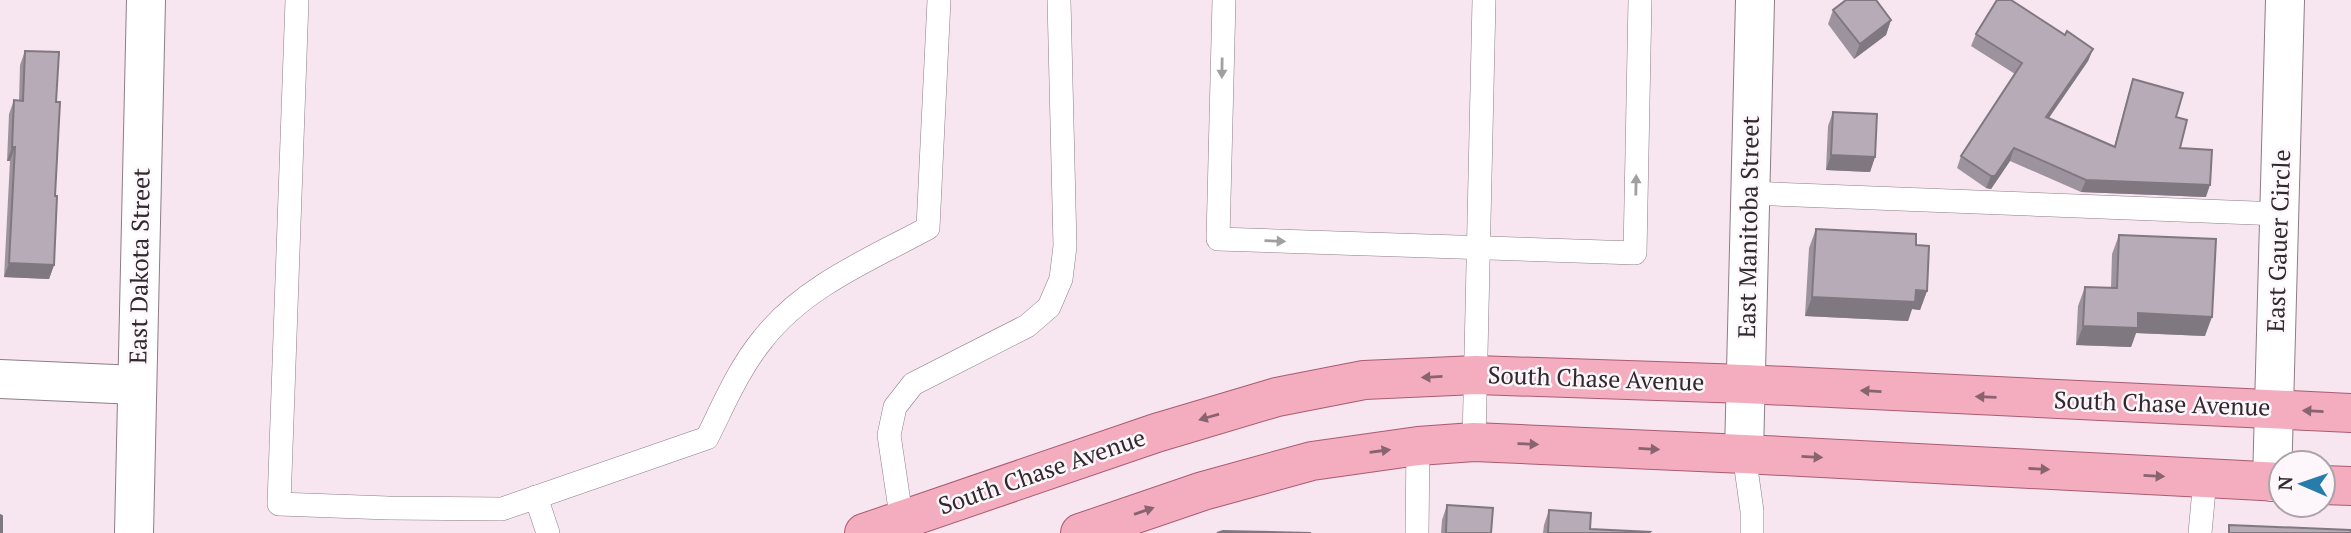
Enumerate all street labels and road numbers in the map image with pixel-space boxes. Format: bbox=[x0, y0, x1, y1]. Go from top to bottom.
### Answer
street label: East Manitoba Street bbox=[1730, 115, 1766, 339]
street label: East Gauer Circle bbox=[2259, 149, 2297, 333]
street label: East Dakota Street bbox=[121, 167, 157, 364]
street label: South Chase Avenue bbox=[1487, 358, 1705, 398]
street label: South Chase Avenue bbox=[2053, 383, 2271, 423]
street label: South Chase Avenue bbox=[934, 421, 1149, 521]

